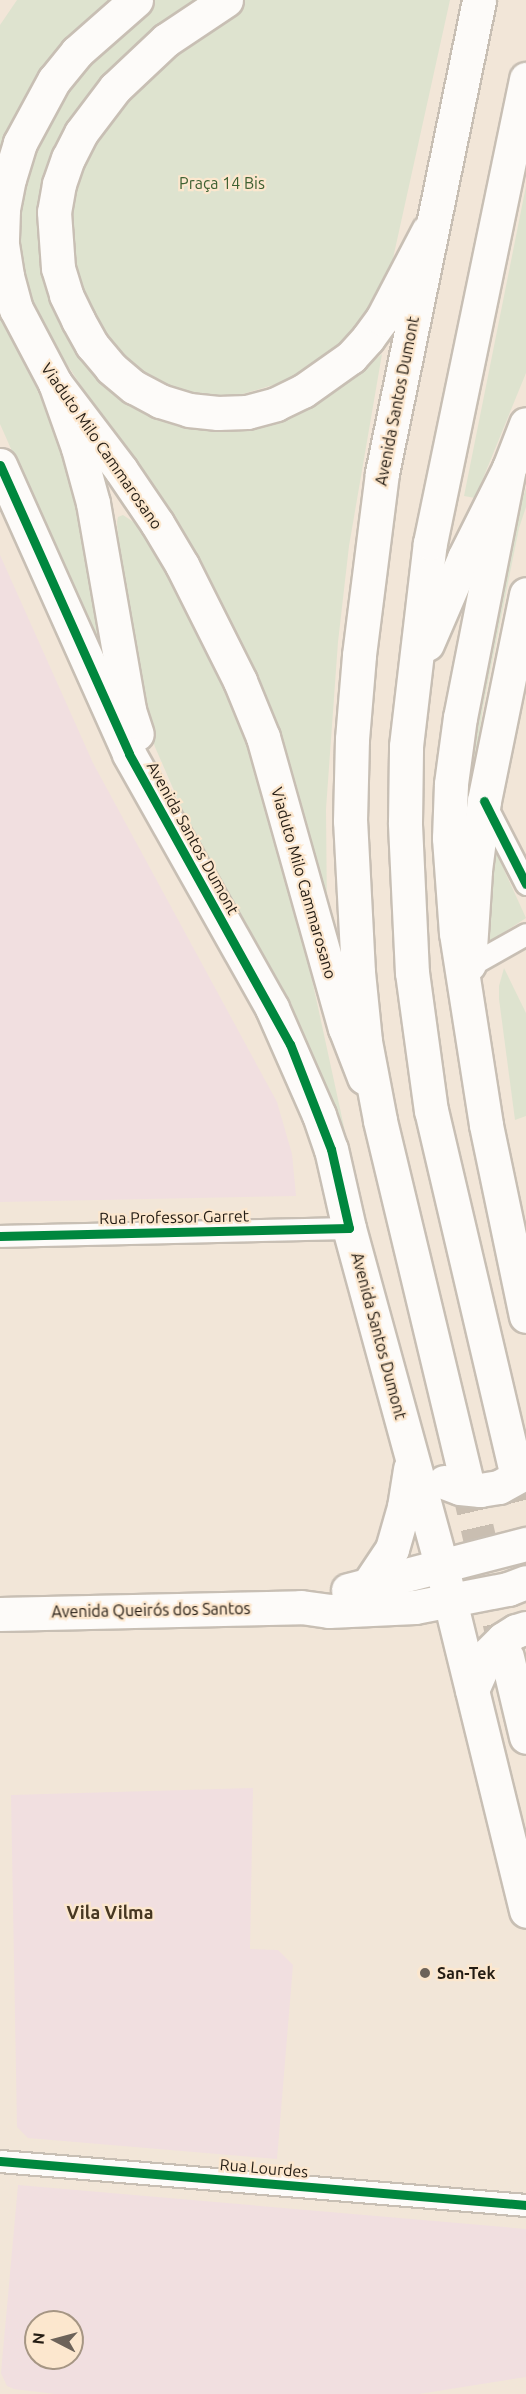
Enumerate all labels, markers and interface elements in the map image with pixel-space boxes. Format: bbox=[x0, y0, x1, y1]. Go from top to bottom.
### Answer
park label: Praça 14 Bis bbox=[179, 173, 265, 193]
street label: Avenida Santos Dumont bbox=[371, 315, 423, 487]
street label: Viaduto Milo Cammarosano bbox=[37, 359, 167, 533]
street label: Avenida Santos Dumont bbox=[143, 758, 243, 918]
street label: Viaduto Milo Cammarosano bbox=[267, 785, 341, 981]
street label: Rua Professor Garret bbox=[99, 1206, 249, 1228]
street label: Avenida Santos Dumont bbox=[347, 1250, 411, 1422]
street label: Avenida Queirós dos Santos bbox=[51, 1599, 251, 1621]
district label: Vila Vilma bbox=[67, 1901, 153, 1923]
place label: San-Tek bbox=[437, 1963, 495, 1983]
marker: San-Tek bbox=[418, 1966, 432, 1980]
street label: Rua Lourdes bbox=[219, 2155, 309, 2181]
north arrow bbox=[24, 2310, 84, 2370]
text: N bbox=[29, 2331, 48, 2345]

